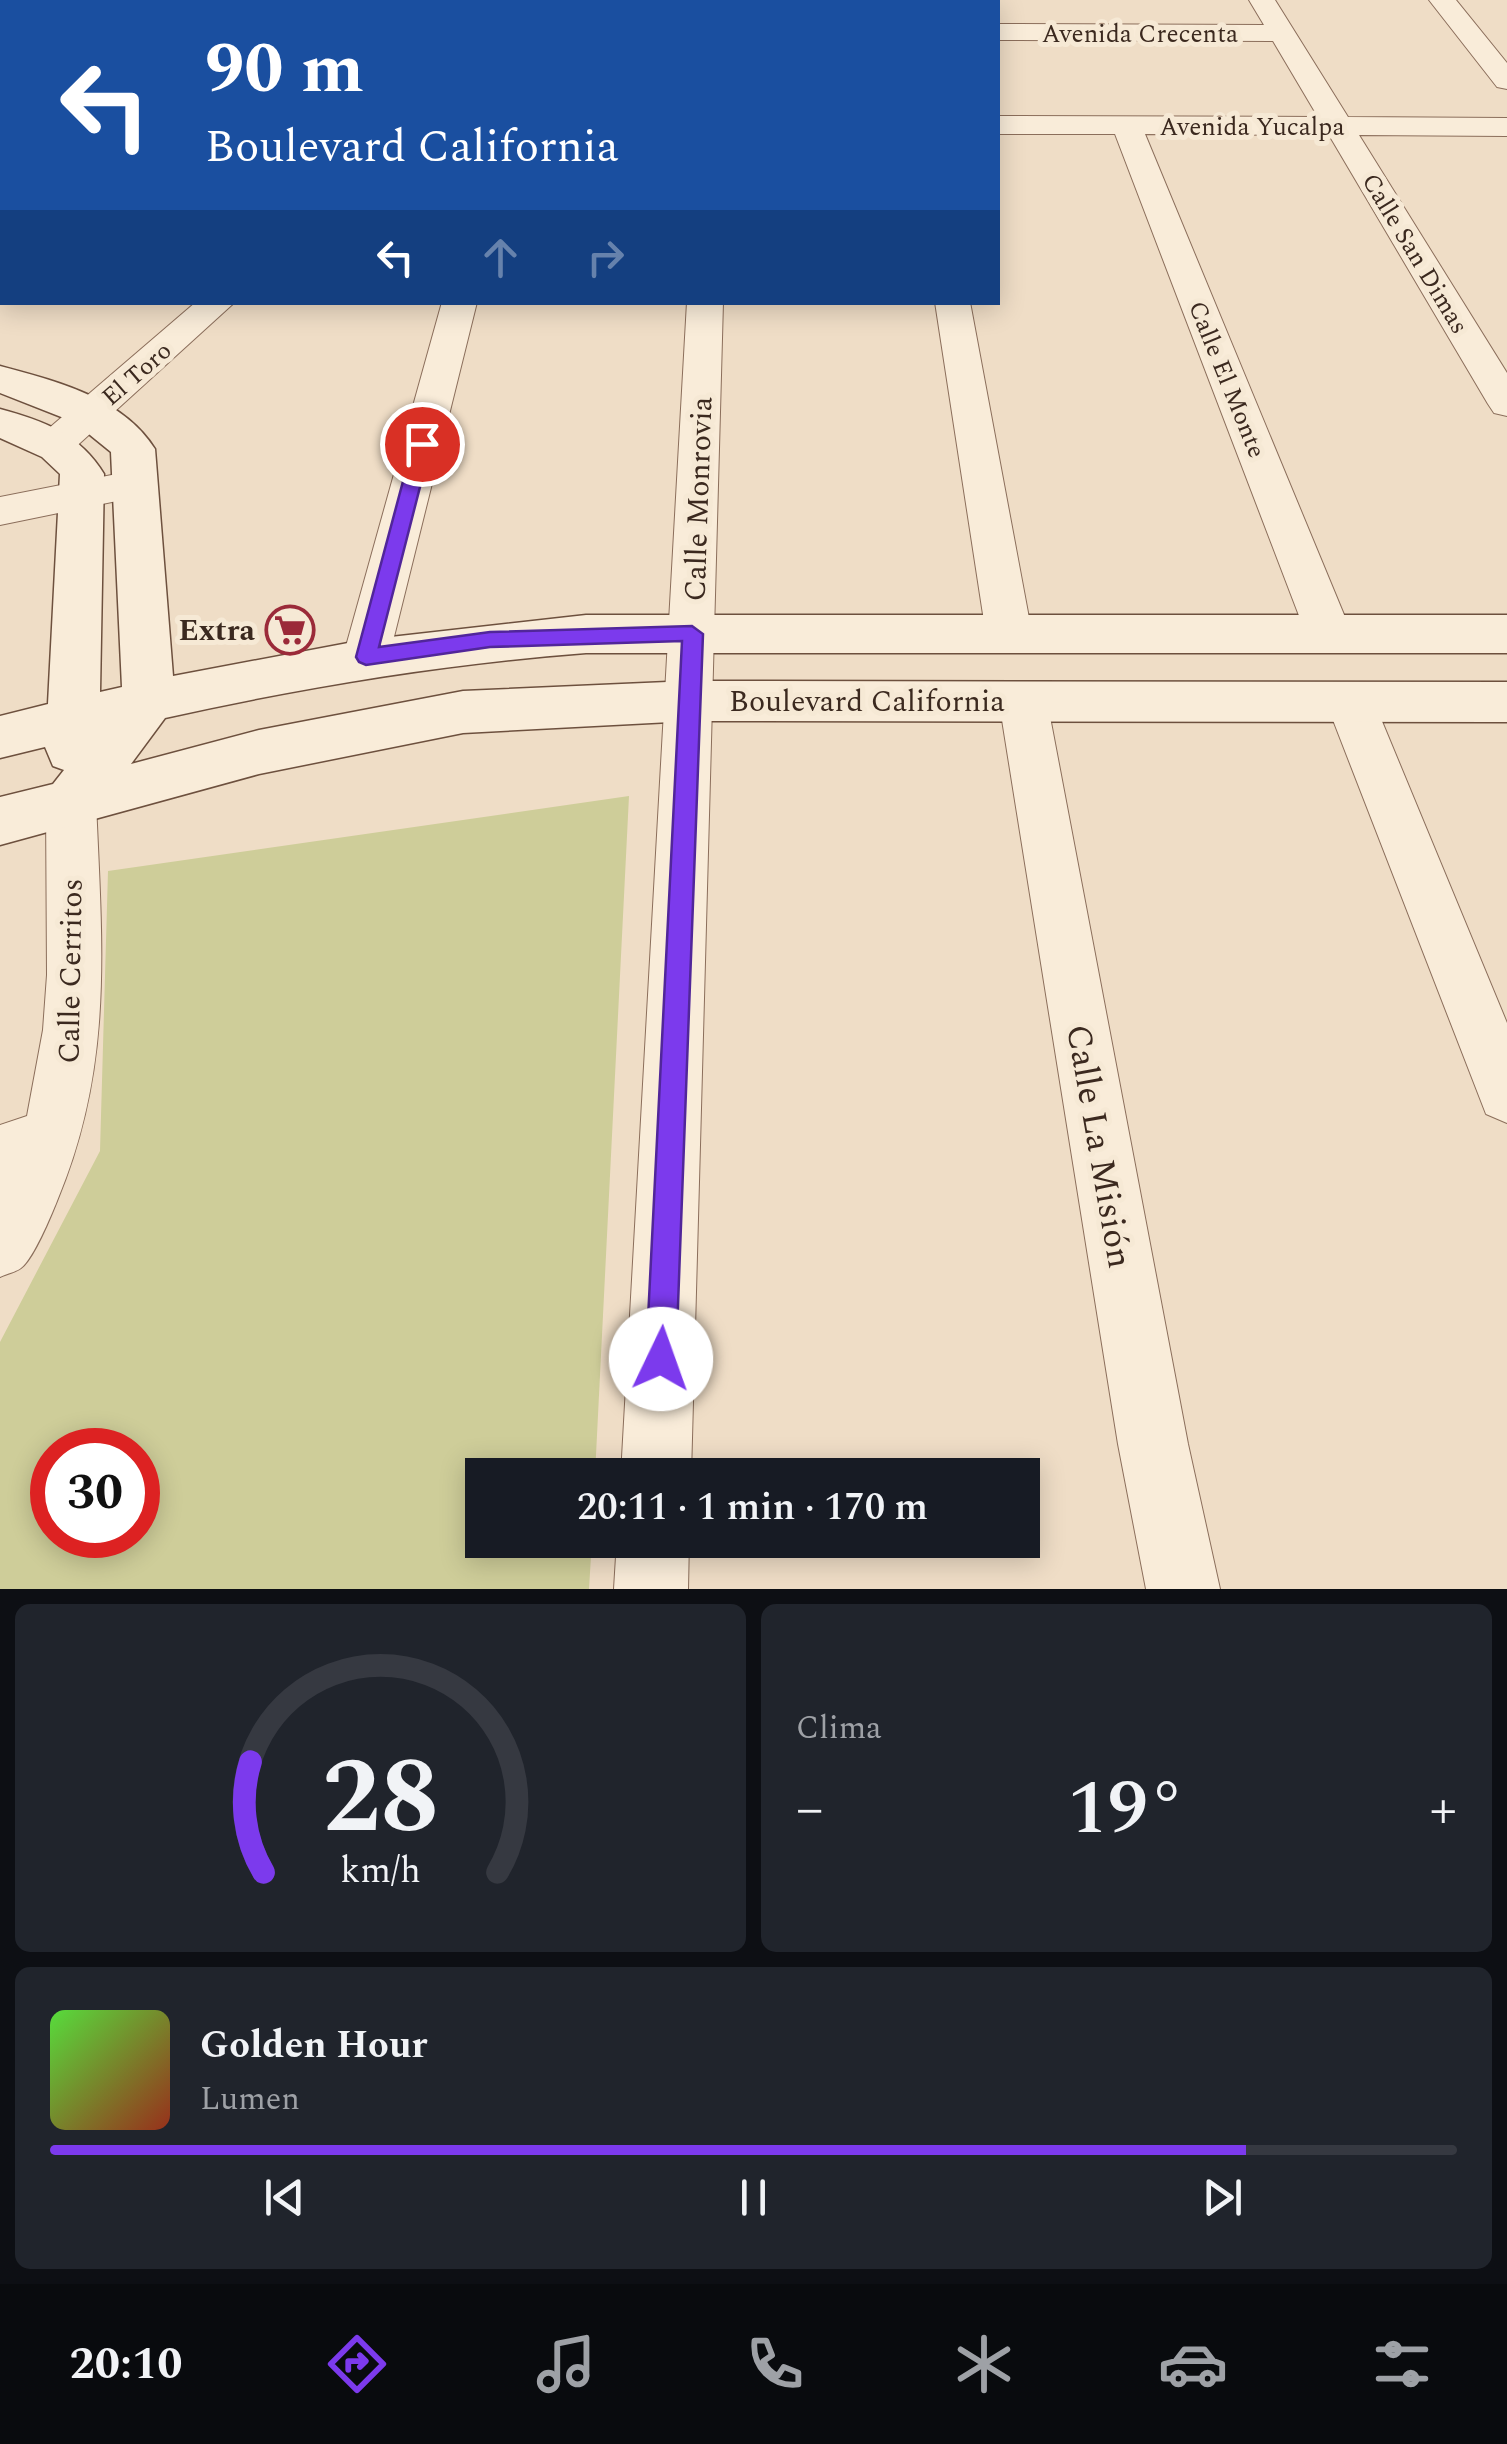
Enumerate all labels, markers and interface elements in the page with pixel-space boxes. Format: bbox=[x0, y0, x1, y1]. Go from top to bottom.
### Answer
street label: Avenida Crecenta bbox=[1042, 16, 1238, 54]
text: 90 m bbox=[205, 17, 364, 123]
icon: left bbox=[40, 40, 170, 170]
street label: Avenida Yucalpa bbox=[1159, 109, 1345, 147]
text: Boulevard California bbox=[205, 113, 619, 182]
street label: Calle San Dimas bbox=[1351, 166, 1477, 342]
icon: left bbox=[368, 230, 423, 285]
icon: ahead bbox=[473, 230, 528, 285]
icon: right bbox=[578, 230, 633, 285]
street label: Calle El Monte bbox=[1177, 296, 1275, 464]
street label: El Toro bbox=[94, 333, 181, 416]
street label: Calle Monrovia bbox=[672, 395, 726, 602]
pin bbox=[380, 402, 465, 487]
icon: arrive bbox=[395, 417, 450, 472]
supermarket icon: Extra bbox=[264, 604, 316, 656]
place label: Extra bbox=[178, 608, 256, 654]
street label: Boulevard California bbox=[729, 679, 1005, 725]
street label: Calle Cerritos bbox=[46, 878, 96, 1064]
street label: Calle La Misión bbox=[1051, 1020, 1146, 1272]
position arrow bbox=[609, 1307, 713, 1411]
speed limit sign: 30 bbox=[30, 1428, 160, 1558]
text: 20:11 · 1 min · 170 m bbox=[577, 1479, 928, 1537]
text: Clima bbox=[796, 1704, 882, 1753]
text: 28 bbox=[322, 1720, 439, 1878]
text: 19° bbox=[1068, 1753, 1185, 1867]
text: − bbox=[796, 1768, 824, 1851]
text: + bbox=[1429, 1768, 1457, 1851]
text: km/h bbox=[340, 1844, 421, 1899]
text: Golden Hour bbox=[200, 2017, 427, 2075]
text: Lumen bbox=[200, 2075, 300, 2124]
icon: previous bbox=[257, 2170, 312, 2225]
icon: pause bbox=[726, 2170, 781, 2225]
icon: next bbox=[1195, 2170, 1250, 2225]
icon: directions bbox=[322, 2329, 392, 2399]
icon: music bbox=[531, 2329, 601, 2399]
icon: phone bbox=[740, 2329, 810, 2399]
icon: climate bbox=[949, 2329, 1019, 2399]
icon: car bbox=[1158, 2329, 1228, 2399]
icon: filters bbox=[1367, 2329, 1437, 2399]
text: 20:10 bbox=[70, 2330, 183, 2399]

